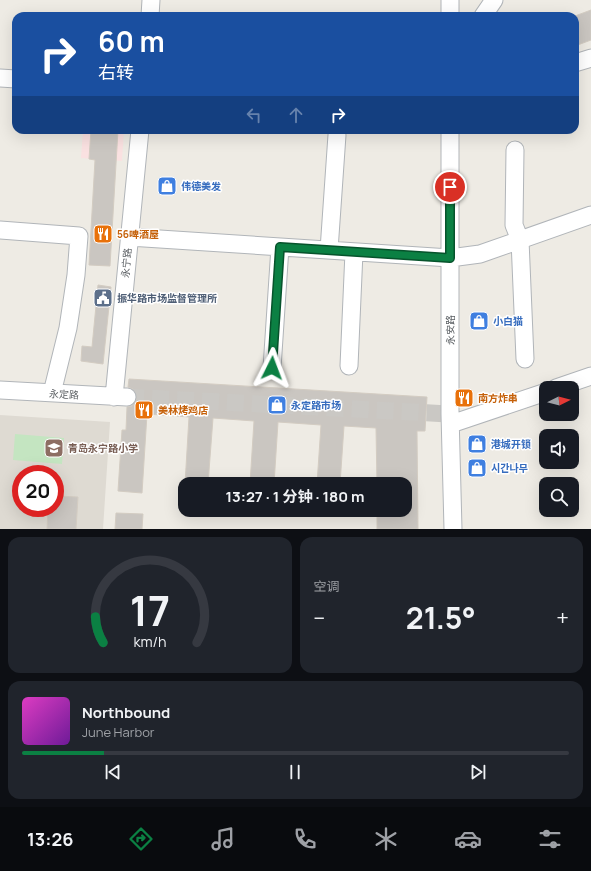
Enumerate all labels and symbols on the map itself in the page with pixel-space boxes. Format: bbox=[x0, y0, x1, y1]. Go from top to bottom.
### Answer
pin bbox=[433, 170, 467, 204]
shop icon: 伟德美发 bbox=[156, 175, 178, 197]
place label: 伟德美发 bbox=[181, 179, 221, 193]
restaurant icon: 56啤酒屋 bbox=[92, 223, 114, 245]
place label: 56啤酒屋 bbox=[117, 227, 159, 241]
street label: 永宁路 bbox=[118, 247, 134, 279]
public building icon: 振华路市场监督管理所 bbox=[92, 287, 114, 309]
place label: 振华路市场监督管理所 bbox=[117, 291, 217, 305]
shop icon: 小白猫 bbox=[468, 310, 490, 332]
place label: 小白猫 bbox=[493, 314, 523, 328]
street label: 永安路 bbox=[443, 315, 457, 345]
position arrow bbox=[251, 347, 293, 389]
north arrow bbox=[539, 381, 579, 421]
street label: 永定路 bbox=[49, 386, 79, 402]
restaurant icon: 南方炸串 bbox=[453, 387, 475, 409]
place label: 南方炸串 bbox=[478, 391, 518, 405]
shop icon: 永定路市场 bbox=[266, 394, 288, 416]
place label: 永定路市场 bbox=[291, 398, 341, 412]
restaurant icon: 美林烤鸡店 bbox=[133, 399, 155, 421]
place label: 美林烤鸡店 bbox=[158, 403, 208, 417]
shop icon: 港城开锁 bbox=[466, 433, 488, 455]
school or university icon: 青岛永宁路小学 bbox=[43, 437, 65, 459]
place label: 港城开锁 bbox=[491, 437, 531, 451]
place label: 青岛永宁路小学 bbox=[68, 441, 138, 455]
shop icon: 시간나무 bbox=[466, 457, 488, 479]
place label: 시간나무 bbox=[491, 461, 528, 475]
speed limit sign: 20 bbox=[12, 465, 64, 517]

